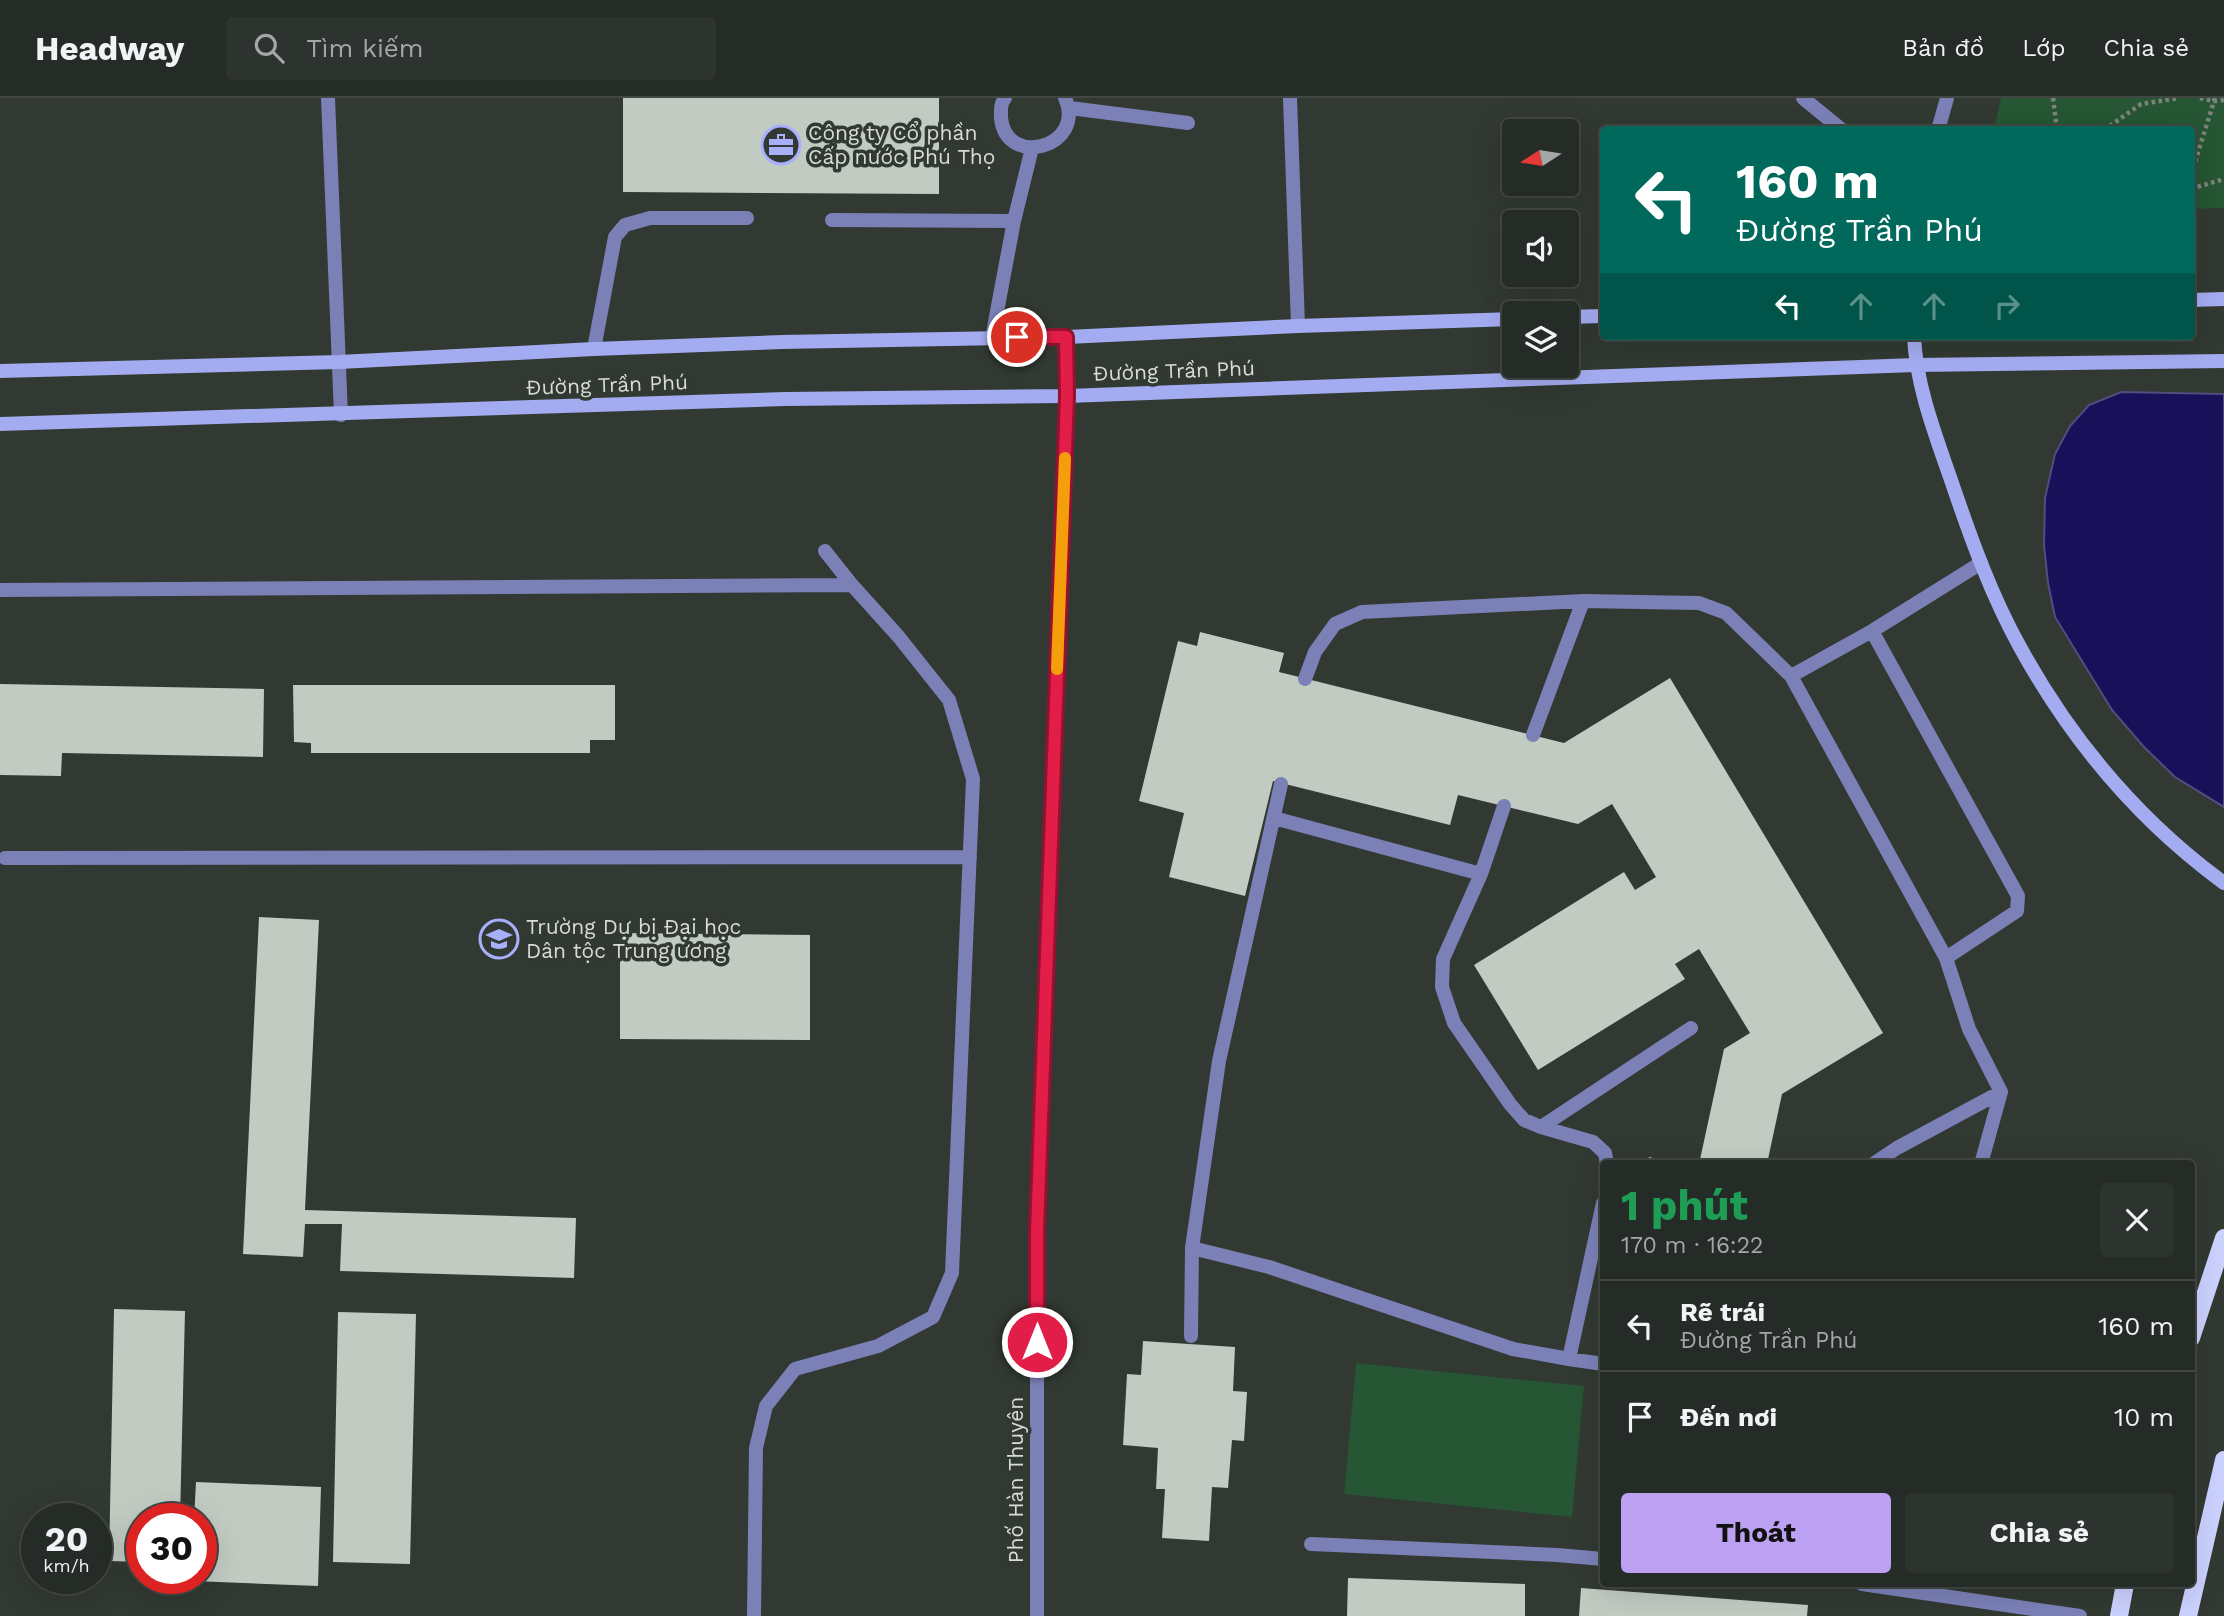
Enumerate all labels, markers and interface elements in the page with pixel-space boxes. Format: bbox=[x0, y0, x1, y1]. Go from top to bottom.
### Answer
search box bbox=[226, 17, 716, 80]
text: Headway bbox=[35, 29, 184, 68]
icon: search bbox=[250, 29, 288, 67]
text: Tìm kiếm bbox=[306, 33, 424, 63]
text: Bản đồ bbox=[1902, 34, 1984, 62]
text: Lớp bbox=[2022, 34, 2066, 62]
text: Chia sẻ bbox=[2104, 34, 2189, 62]
north arrow bbox=[1502, 119, 1578, 196]
map controls bbox=[1502, 119, 1579, 378]
place label: Công ty Cổ phần Cấp nước Phú Thọ bbox=[808, 120, 995, 169]
office icon: Công ty Cổ phần Cấp nước Phú Thọ bbox=[760, 124, 802, 166]
text: 160 m bbox=[1736, 152, 1879, 210]
icon: left bbox=[1621, 154, 1712, 245]
button: sound bbox=[1502, 210, 1579, 287]
text: Đường Trần Phú bbox=[1736, 211, 1983, 249]
icon: left bbox=[1769, 287, 1807, 325]
icon: ahead bbox=[1842, 287, 1880, 325]
icon: ahead bbox=[1915, 287, 1953, 325]
icon: right bbox=[1988, 287, 2026, 325]
button: layers bbox=[1502, 301, 1579, 378]
pin bbox=[987, 307, 1047, 367]
icon: arrive bbox=[998, 318, 1036, 356]
street label: Đường Trần Phú bbox=[1093, 355, 1255, 386]
street label: Đường Trần Phú bbox=[526, 369, 688, 400]
place label: Trường Dự bị Đại học Dân tộc Trung ương bbox=[526, 914, 741, 963]
school or university icon: Trường Dự bị Đại học Dân tộc Trung ương bbox=[478, 918, 520, 960]
text: 1 phút bbox=[1621, 1181, 1748, 1230]
button: close bbox=[2100, 1183, 2174, 1257]
text: 170 m · 16:22 bbox=[1621, 1232, 1764, 1259]
text: Rẽ trái bbox=[1680, 1297, 1765, 1327]
position arrow bbox=[1000, 1305, 1074, 1379]
icon: left bbox=[1621, 1307, 1659, 1345]
text: 160 m bbox=[2098, 1311, 2174, 1341]
text: Đường Trần Phú bbox=[1680, 1327, 1858, 1354]
street label: Phố Hàn Thuyên bbox=[1003, 1397, 1028, 1563]
icon: arrive bbox=[1621, 1398, 1659, 1436]
text: Đến nơi bbox=[1680, 1402, 1777, 1432]
text: 10 m bbox=[2114, 1402, 2174, 1432]
button: Thoát bbox=[1621, 1493, 1891, 1573]
button: Chia sẻ bbox=[1905, 1493, 2174, 1573]
speed limit sign: 30 bbox=[126, 1503, 217, 1594]
text: 20 bbox=[45, 1518, 88, 1560]
text: km/h bbox=[43, 1555, 90, 1576]

